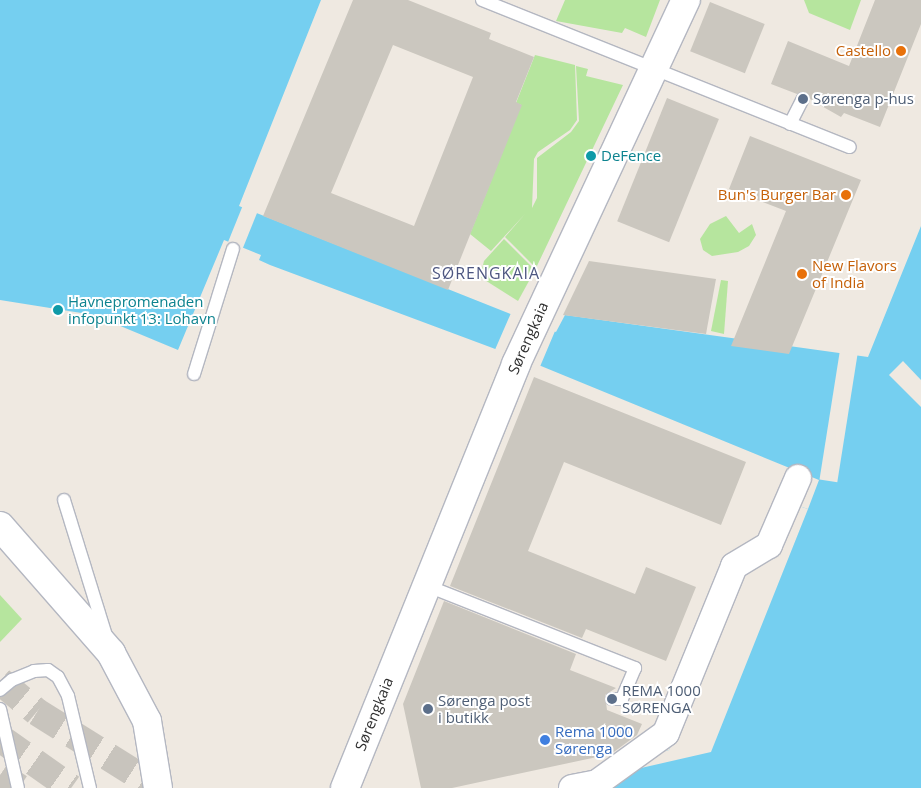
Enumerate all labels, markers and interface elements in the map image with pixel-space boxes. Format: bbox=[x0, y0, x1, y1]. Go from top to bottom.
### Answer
place label: Castello bbox=[836, 42, 891, 60]
marker: Castello bbox=[895, 45, 907, 57]
place label: Sørenga p-hus bbox=[813, 90, 914, 108]
marker: Sørenga p-hus bbox=[797, 93, 809, 105]
place label: DeFence bbox=[601, 147, 661, 165]
marker: DeFence bbox=[585, 150, 597, 162]
place label: Bun's Burger Bar bbox=[718, 186, 836, 204]
marker: Bun's Burger Bar bbox=[840, 189, 852, 201]
place label: New Flavors of India bbox=[812, 256, 897, 291]
district label: SØRENGKAIA bbox=[431, 263, 541, 283]
marker: New Flavors of India bbox=[796, 268, 808, 280]
place label: Havnepromenaden infopunkt 13: Lohavn bbox=[68, 292, 216, 327]
street label: Sørengkaia bbox=[504, 299, 552, 377]
marker: Havnepromenaden infopunkt 13: Lohavn bbox=[52, 304, 64, 316]
street label: Sørengkaia bbox=[351, 675, 397, 753]
place label: REMA 1000 SØRENGA bbox=[622, 681, 701, 716]
place label: Sørenga post i butikk bbox=[438, 691, 530, 726]
marker: REMA 1000 SØRENGA bbox=[606, 693, 618, 705]
marker: Sørenga post i butikk bbox=[422, 703, 434, 715]
place label: Rema 1000 Sørenga bbox=[555, 722, 633, 757]
marker: Rema 1000 Sørenga bbox=[539, 734, 551, 746]

